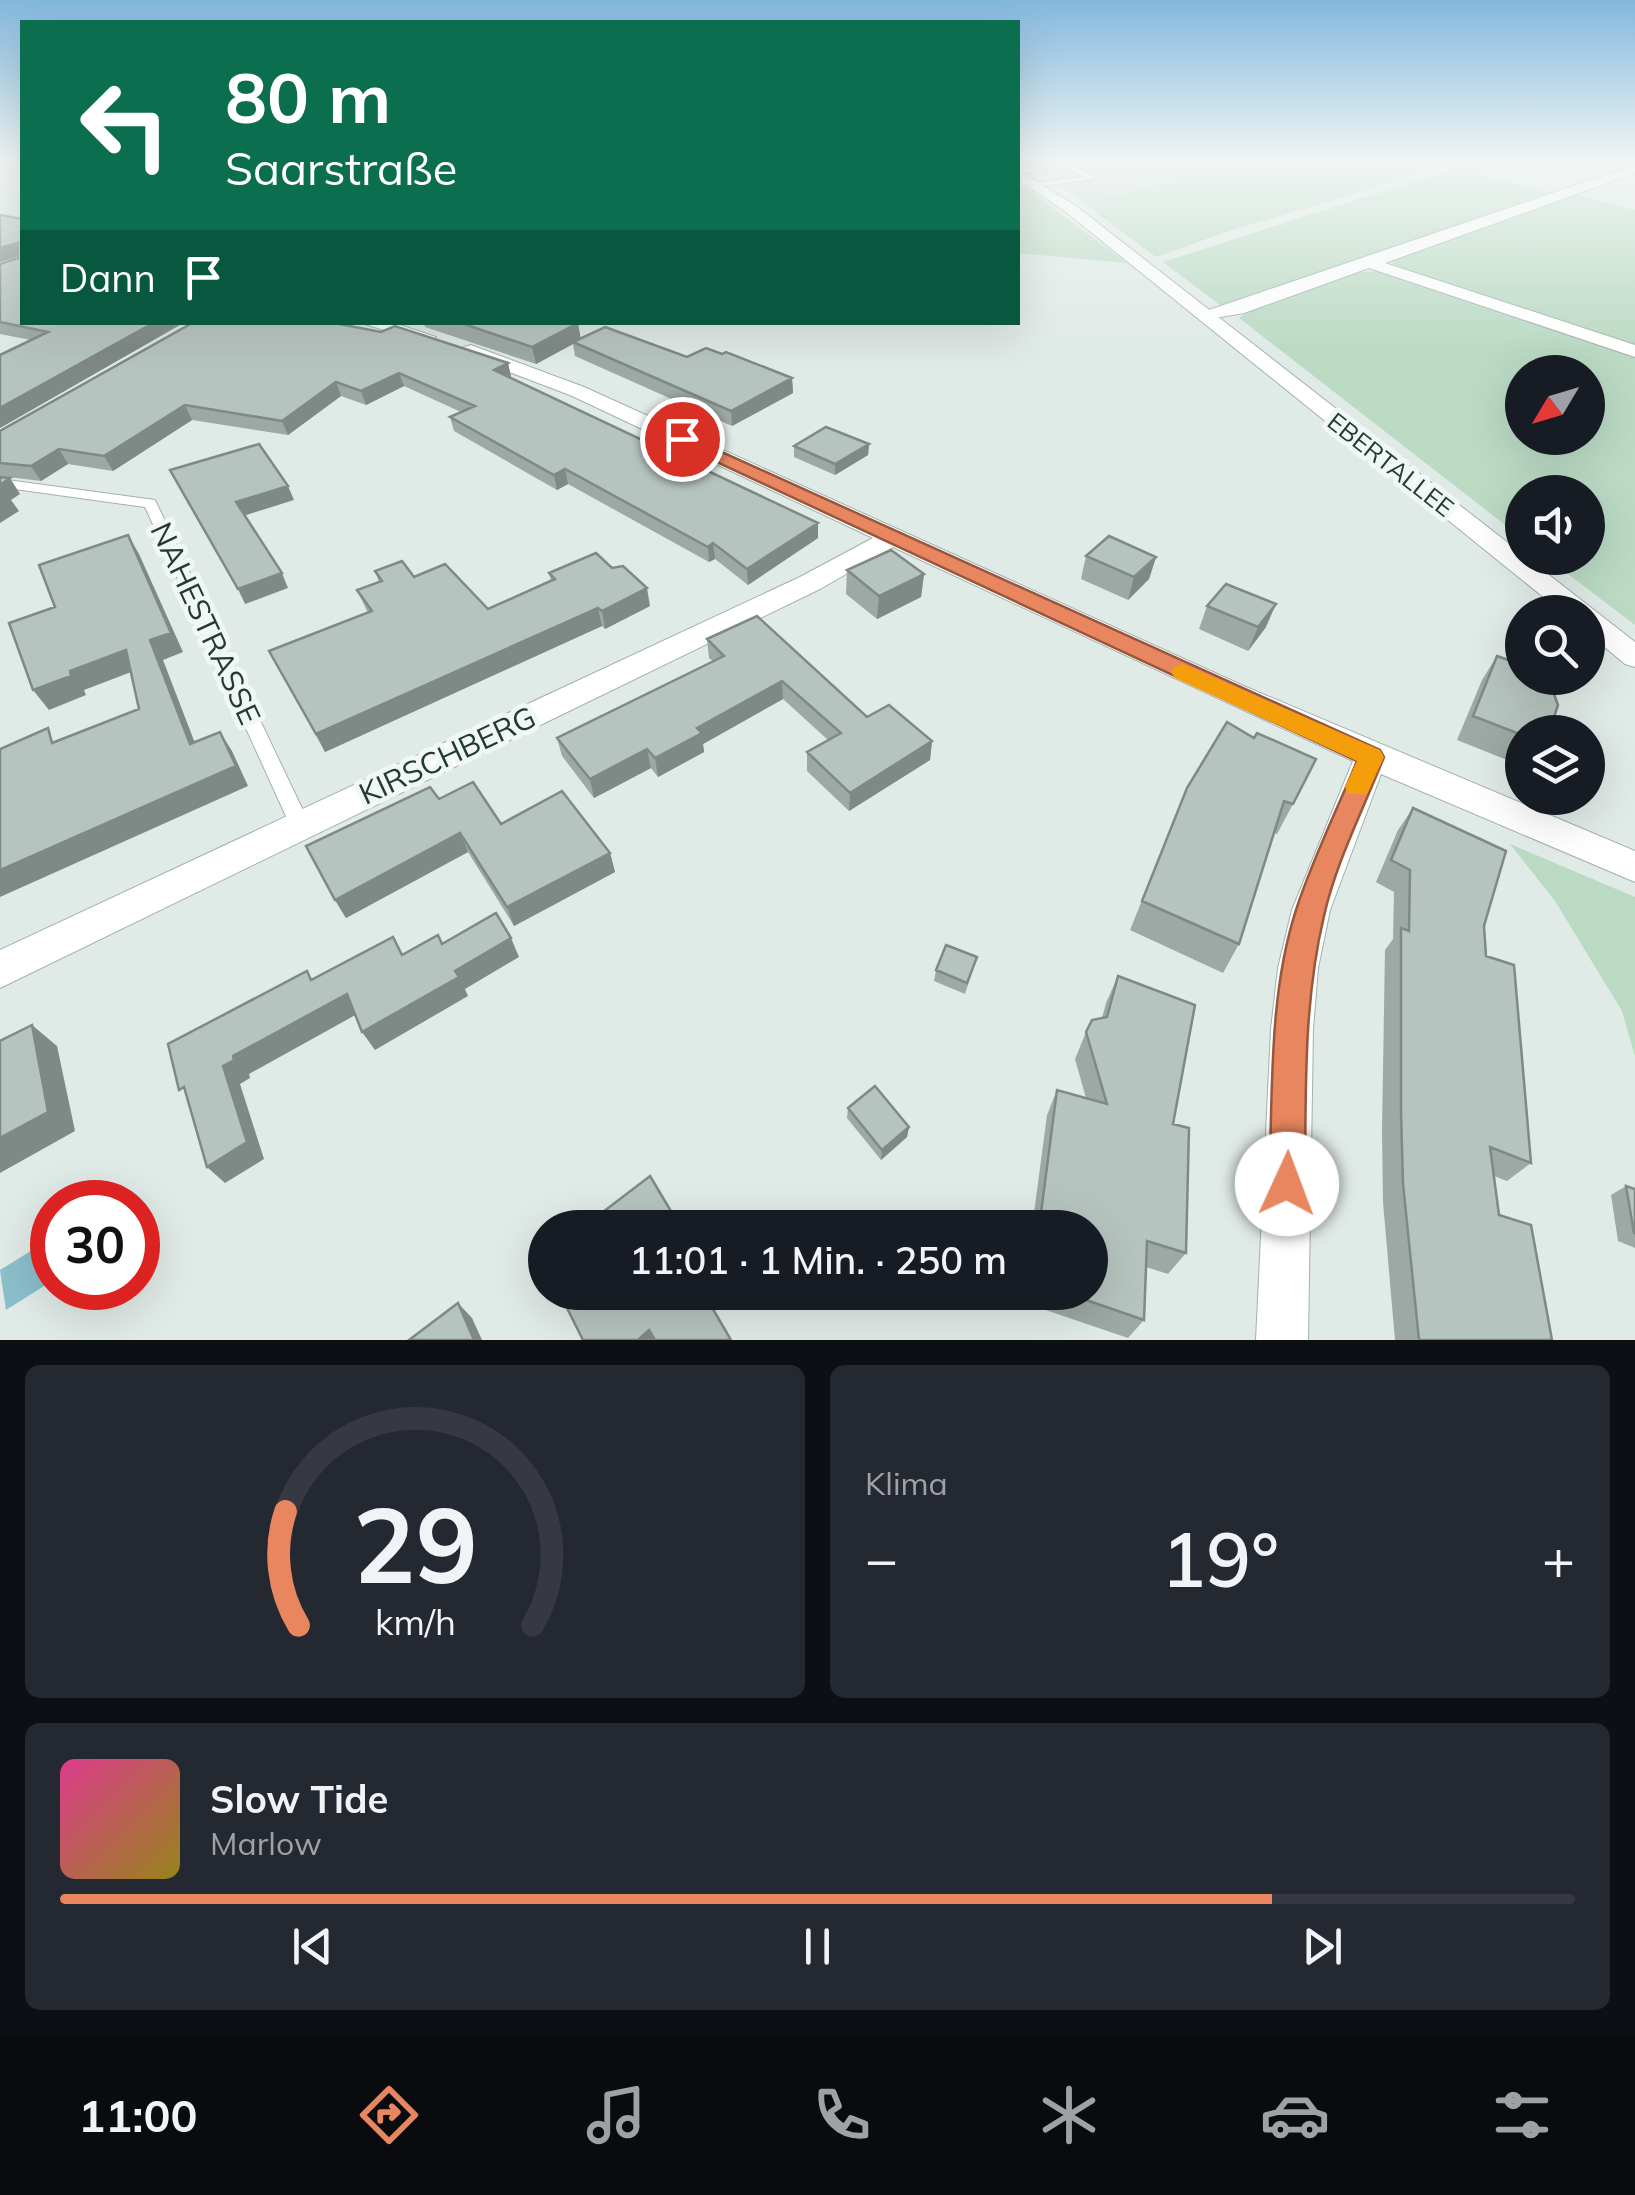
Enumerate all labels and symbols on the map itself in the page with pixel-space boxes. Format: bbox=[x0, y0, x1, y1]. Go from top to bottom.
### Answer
north arrow bbox=[1505, 355, 1605, 455]
pin bbox=[640, 397, 725, 482]
street label: EBERTALLEE bbox=[1322, 405, 1460, 523]
street label: NAHESTRASSE bbox=[143, 516, 269, 730]
street label: KIRSCHBERG bbox=[353, 698, 541, 812]
position arrow bbox=[1235, 1132, 1339, 1236]
speed limit sign: 30 bbox=[30, 1180, 160, 1310]

